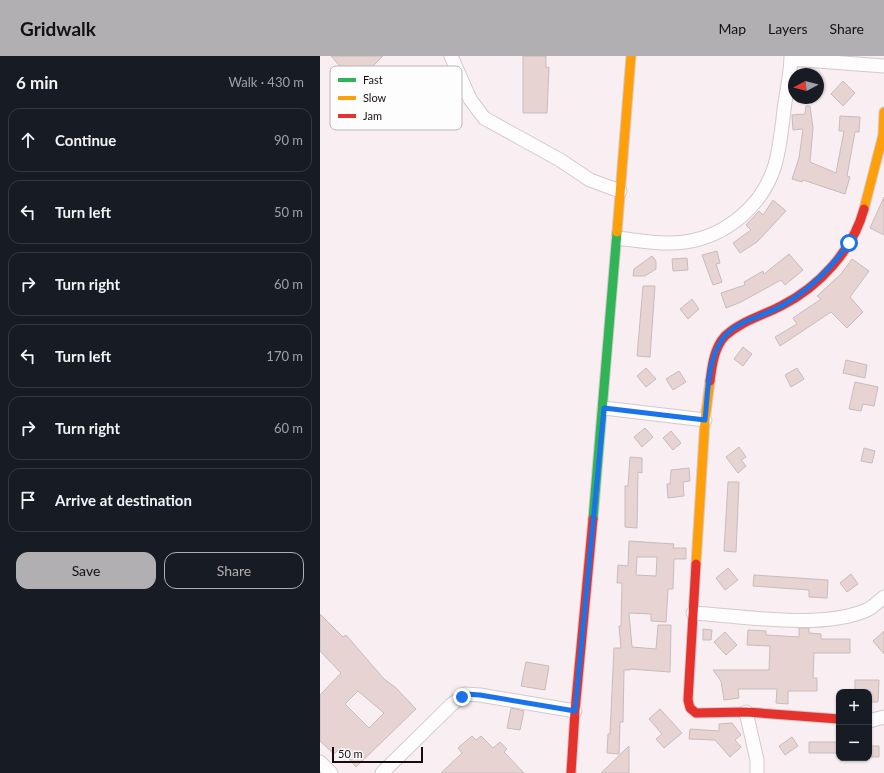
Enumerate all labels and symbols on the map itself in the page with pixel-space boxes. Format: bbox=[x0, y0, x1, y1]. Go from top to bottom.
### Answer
legend bbox=[330, 66, 462, 130]
north arrow bbox=[788, 68, 824, 104]
text: Fast bbox=[363, 73, 383, 86]
text: Slow bbox=[363, 91, 387, 104]
text: Jam bbox=[363, 109, 382, 122]
route start bbox=[840, 234, 858, 252]
route end bbox=[453, 688, 471, 706]
scale bar bbox=[332, 745, 423, 764]

